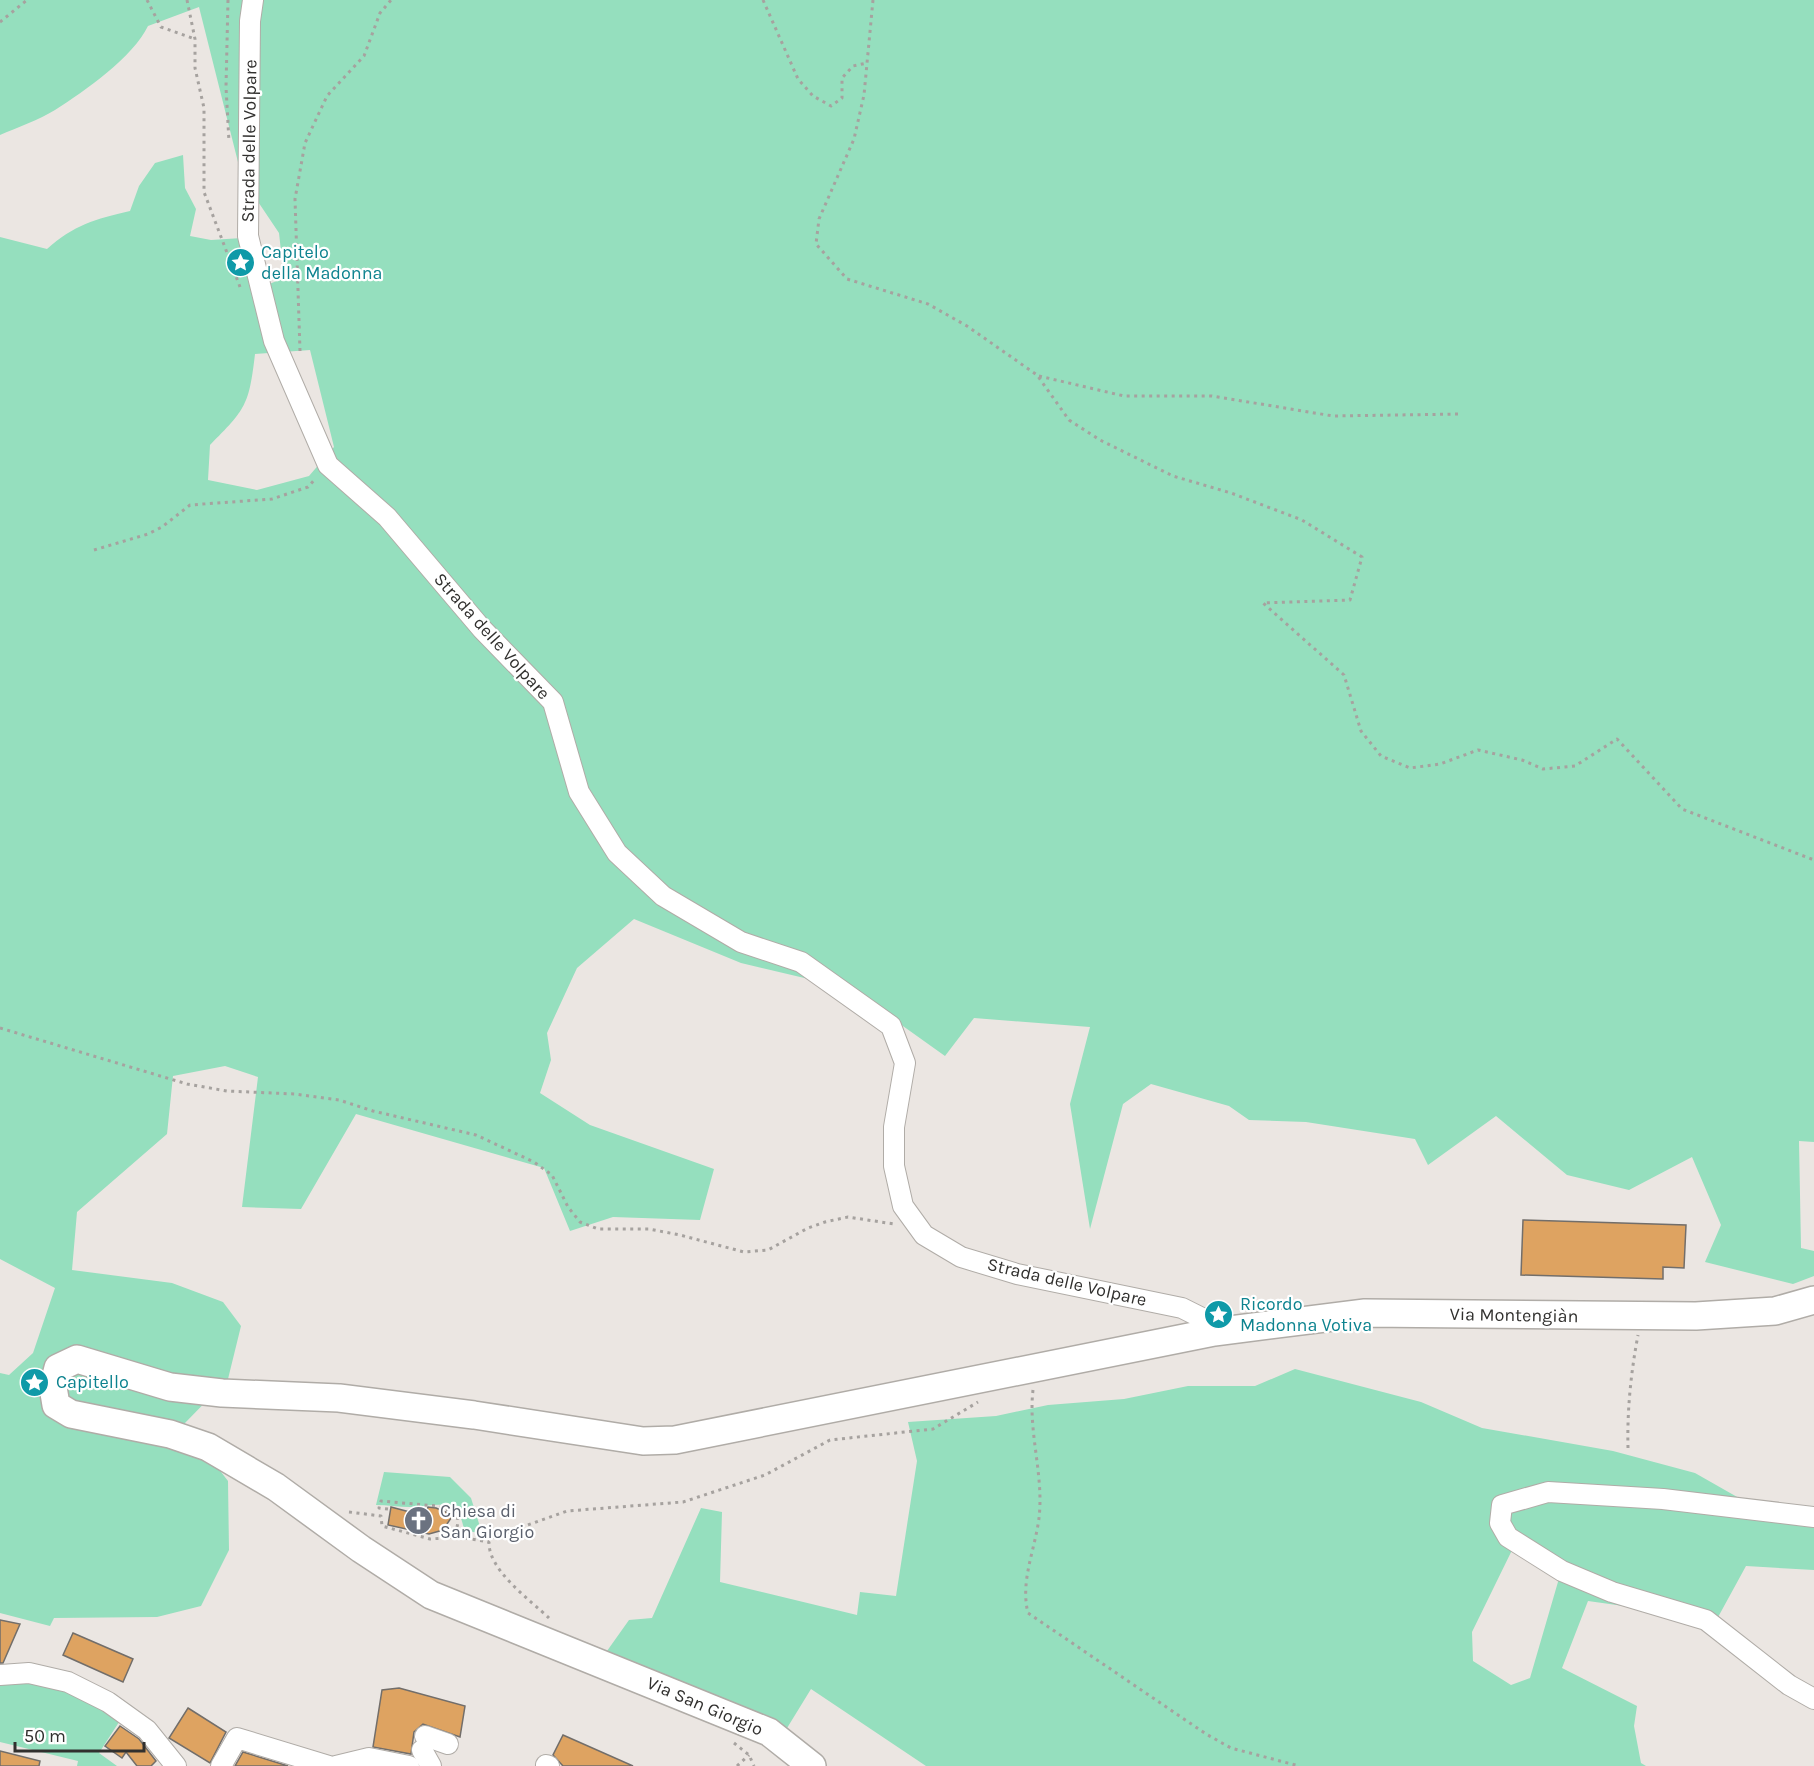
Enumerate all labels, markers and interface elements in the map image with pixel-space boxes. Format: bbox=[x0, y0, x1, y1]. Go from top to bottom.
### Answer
street label: Strada delle Volpare bbox=[237, 59, 261, 223]
place label: Capitelo della Madonna bbox=[261, 241, 382, 284]
place icon: Capitelo della Madonna bbox=[224, 246, 256, 278]
street label: Strada delle Volpare bbox=[429, 568, 555, 704]
street label: Strada delle Volpare bbox=[985, 1253, 1149, 1311]
place label: Ricordo Madonna Votiva bbox=[1240, 1293, 1372, 1336]
place icon: Ricordo Madonna Votiva bbox=[1203, 1298, 1235, 1330]
street label: Via Montengiàn bbox=[1449, 1303, 1579, 1327]
place icon: Capitello bbox=[19, 1366, 51, 1398]
place label: Capitello bbox=[56, 1371, 129, 1393]
place label: Chiesa di San Giorgio bbox=[440, 1500, 534, 1543]
church icon: Chiesa di San Giorgio bbox=[403, 1505, 435, 1537]
street label: Via San Giorgio bbox=[644, 1672, 766, 1740]
scale bar bbox=[15, 1715, 144, 1753]
text: 50 m bbox=[24, 1725, 66, 1747]

